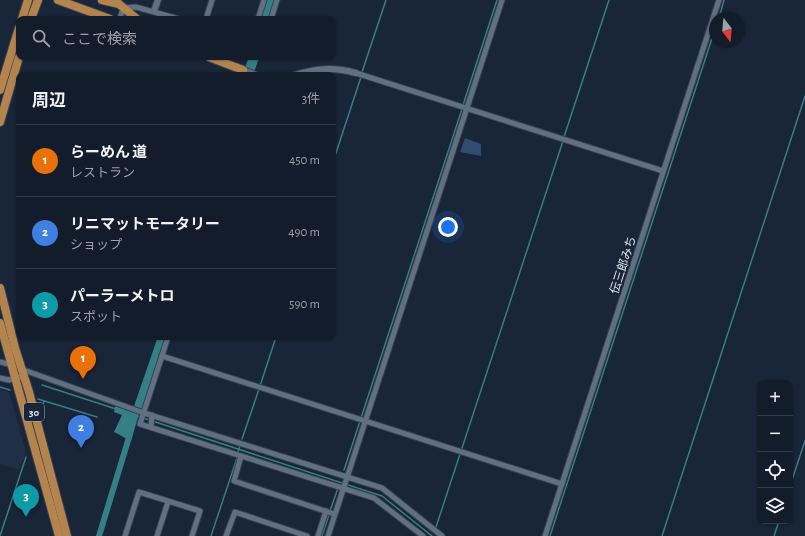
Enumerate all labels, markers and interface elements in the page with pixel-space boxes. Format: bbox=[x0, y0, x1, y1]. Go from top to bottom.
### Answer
north arrow bbox=[709, 12, 745, 48]
search box bbox=[16, 16, 336, 60]
icon: search bbox=[30, 27, 52, 49]
text: ここで検索 bbox=[62, 32, 137, 47]
text: 周辺 bbox=[32, 92, 66, 109]
text: 3件 bbox=[302, 93, 320, 106]
text: らーめん 道 bbox=[70, 145, 147, 160]
text: 1 bbox=[43, 154, 47, 167]
text: 450 m bbox=[289, 154, 320, 167]
text: レストラン bbox=[70, 167, 135, 180]
text: リニマットモータリー bbox=[70, 217, 220, 232]
your location bbox=[438, 217, 458, 237]
text: 2 bbox=[42, 226, 48, 239]
text: 490 m bbox=[288, 226, 320, 239]
street label: 伝三郎みち bbox=[607, 234, 638, 295]
text: ショップ bbox=[70, 239, 122, 252]
text: パーラーメトロ bbox=[70, 289, 174, 304]
text: 3 bbox=[42, 298, 48, 311]
text: 590 m bbox=[289, 298, 320, 311]
text: スポット bbox=[70, 311, 122, 324]
pin: 1 bbox=[70, 346, 96, 379]
map controls bbox=[757, 380, 793, 524]
button: + bbox=[757, 380, 793, 416]
road number: 30 bbox=[24, 403, 44, 421]
pin: 2 bbox=[68, 415, 94, 448]
button: − bbox=[757, 416, 793, 452]
button: locate bbox=[757, 452, 793, 488]
pin: 3 bbox=[13, 484, 39, 517]
button: layers bbox=[757, 488, 793, 524]

